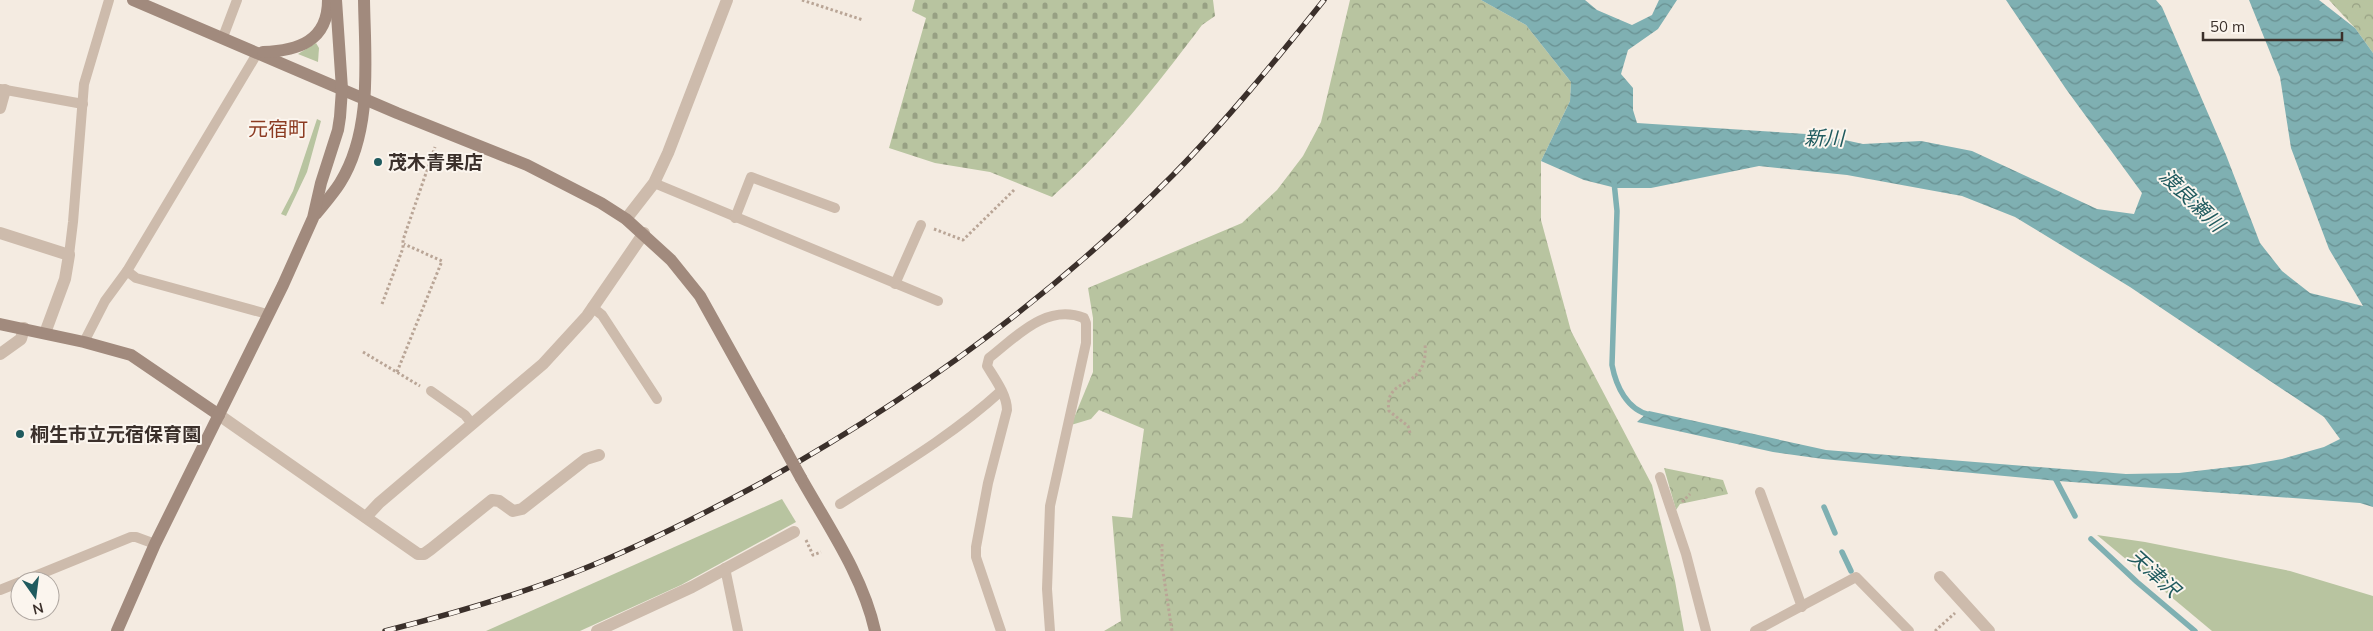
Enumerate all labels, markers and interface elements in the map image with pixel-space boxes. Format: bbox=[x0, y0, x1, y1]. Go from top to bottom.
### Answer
scale bar bbox=[2203, 10, 2342, 42]
text: 50 m bbox=[2210, 17, 2245, 36]
district label: 元宿町 bbox=[248, 116, 308, 141]
water label: 新川 bbox=[1804, 125, 1846, 150]
place label: 茂木青果店 bbox=[388, 150, 483, 174]
marker: 茂木青果店 bbox=[372, 156, 384, 168]
water label: 渡良瀬川 bbox=[2155, 163, 2231, 238]
place label: 桐生市立元宿保育園 bbox=[30, 422, 201, 446]
marker: 桐生市立元宿保育園 bbox=[14, 428, 26, 440]
water label: 天津沢 bbox=[2124, 543, 2187, 604]
north arrow bbox=[10, 571, 60, 621]
text: N bbox=[31, 599, 45, 619]

